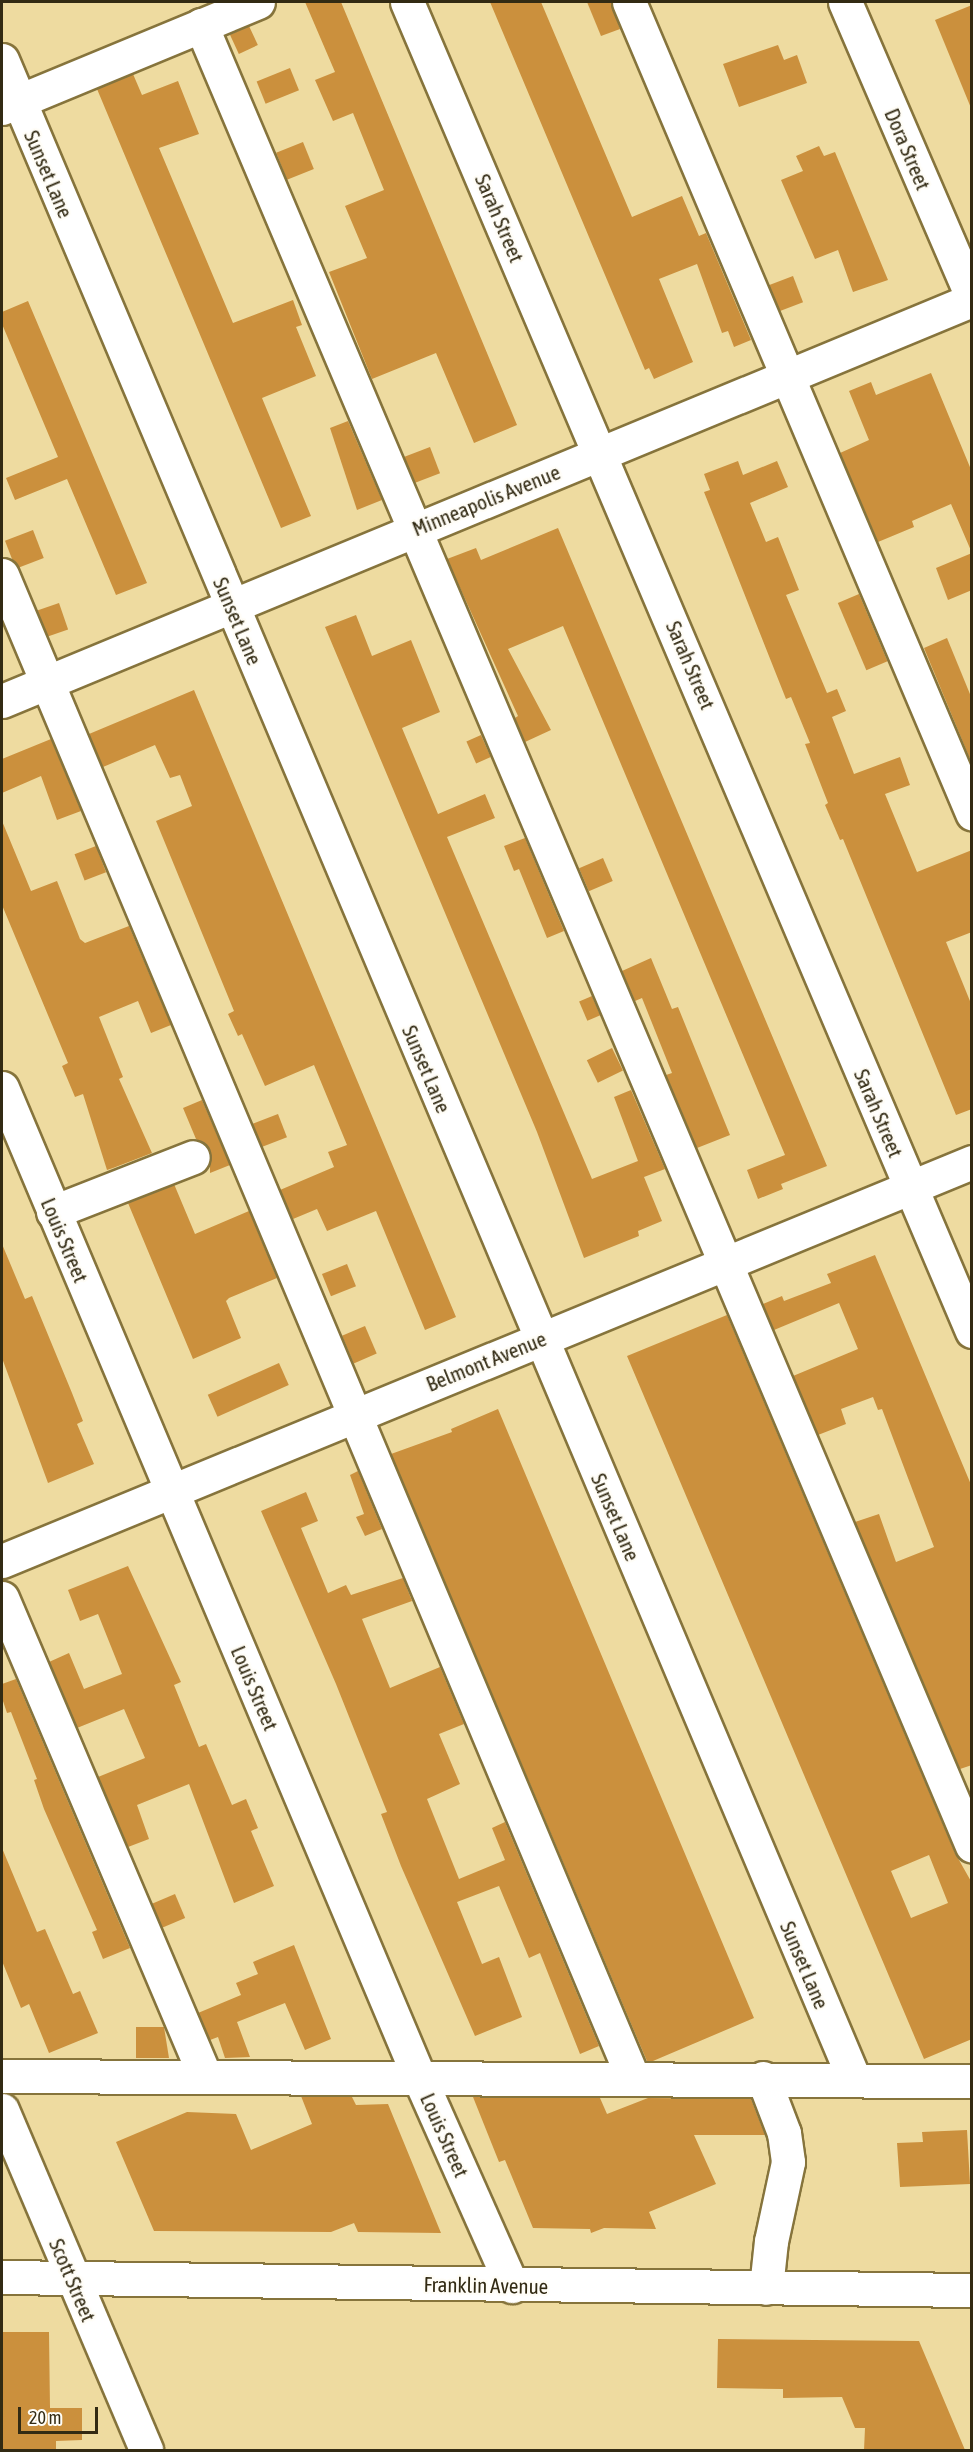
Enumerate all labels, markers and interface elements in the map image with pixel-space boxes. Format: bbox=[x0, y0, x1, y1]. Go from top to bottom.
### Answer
street label: Dora Street bbox=[880, 104, 936, 194]
street label: Sunset Lane bbox=[19, 126, 79, 222]
street label: Sarah Street bbox=[470, 170, 530, 266]
street label: Minneapolis Avenue bbox=[408, 459, 564, 541]
street label: Sunset Lane bbox=[208, 573, 268, 669]
street label: Sarah Street bbox=[661, 617, 721, 713]
street label: Sunset Lane bbox=[397, 1021, 457, 1117]
street label: Sarah Street bbox=[849, 1065, 909, 1161]
street label: Louis Street bbox=[36, 1194, 94, 1286]
street label: Belmont Avenue bbox=[422, 1325, 550, 1397]
street label: Sunset Lane bbox=[586, 1469, 646, 1565]
street label: Louis Street bbox=[226, 1642, 284, 1734]
street label: Sunset Lane bbox=[775, 1917, 835, 2013]
street label: Louis Street bbox=[415, 2089, 475, 2181]
street label: Scott Street bbox=[44, 2235, 102, 2325]
street label: Franklin Avenue bbox=[423, 2271, 549, 2299]
scale bar bbox=[21, 2395, 100, 2433]
text: 20 m bbox=[29, 2407, 61, 2428]

